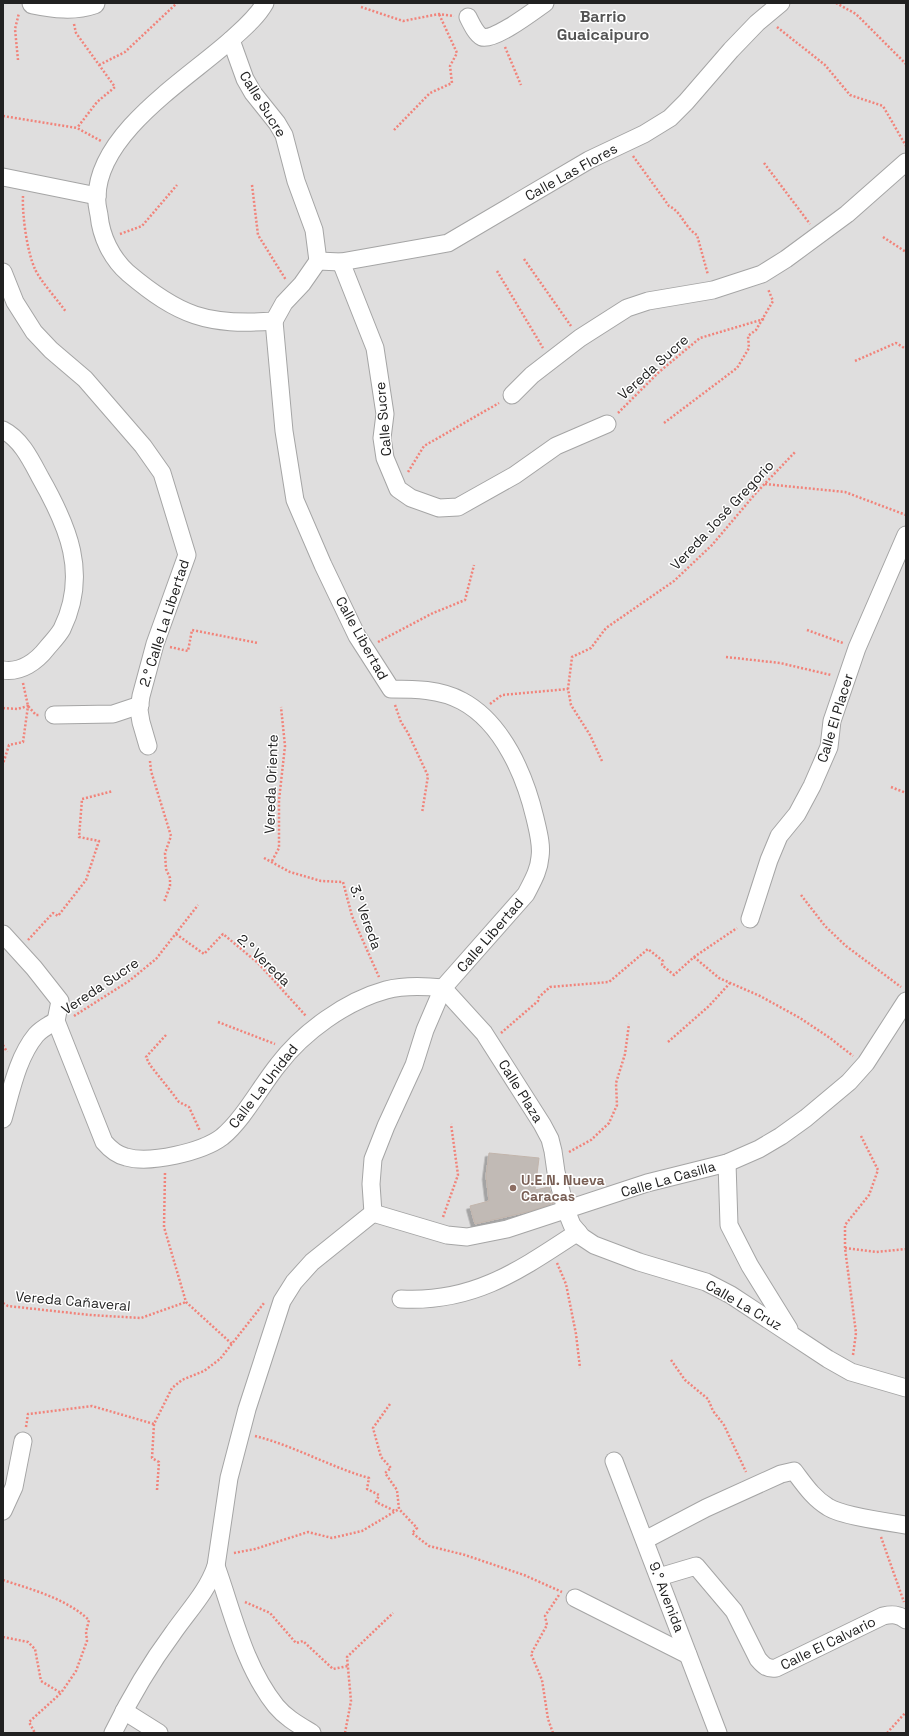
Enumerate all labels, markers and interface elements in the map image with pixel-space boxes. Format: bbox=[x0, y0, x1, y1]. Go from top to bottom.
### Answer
district label: Barrio Guaicaipuro bbox=[557, 6, 650, 45]
street label: Calle Sucre bbox=[236, 68, 290, 140]
street label: Calle Las Flores bbox=[522, 139, 620, 205]
street label: Vereda Sucre bbox=[614, 330, 692, 404]
street label: Calle Sucre bbox=[371, 381, 395, 457]
street label: Vereda José Gregorio bbox=[666, 456, 778, 574]
street label: 2.° Calle La Libertad bbox=[135, 557, 193, 689]
street label: Calle Libertad bbox=[332, 593, 392, 683]
street label: Calle El Placer bbox=[813, 671, 857, 765]
street label: Vereda Oriente bbox=[260, 734, 282, 834]
street label: 3.° Vereda bbox=[346, 882, 386, 952]
street label: Calle Libertad bbox=[453, 894, 527, 976]
street label: 2.° Vereda bbox=[233, 930, 295, 990]
street label: Vereda Sucre bbox=[58, 954, 142, 1018]
street label: Calle La Unidad bbox=[224, 1040, 302, 1132]
street label: Calle Plaza bbox=[495, 1056, 547, 1126]
street label: Calle La Casilla bbox=[619, 1157, 717, 1201]
place label: U.E.N. Nueva Caracas bbox=[521, 1171, 604, 1205]
marker: U.E.N. Nueva Caracas bbox=[508, 1183, 518, 1193]
street label: Calle La Cruz bbox=[703, 1276, 785, 1334]
street label: Vereda Cañaveral bbox=[15, 1287, 131, 1315]
street label: 9.° Avenida bbox=[645, 1559, 689, 1635]
street label: Calle El Calvario bbox=[777, 1612, 879, 1674]

